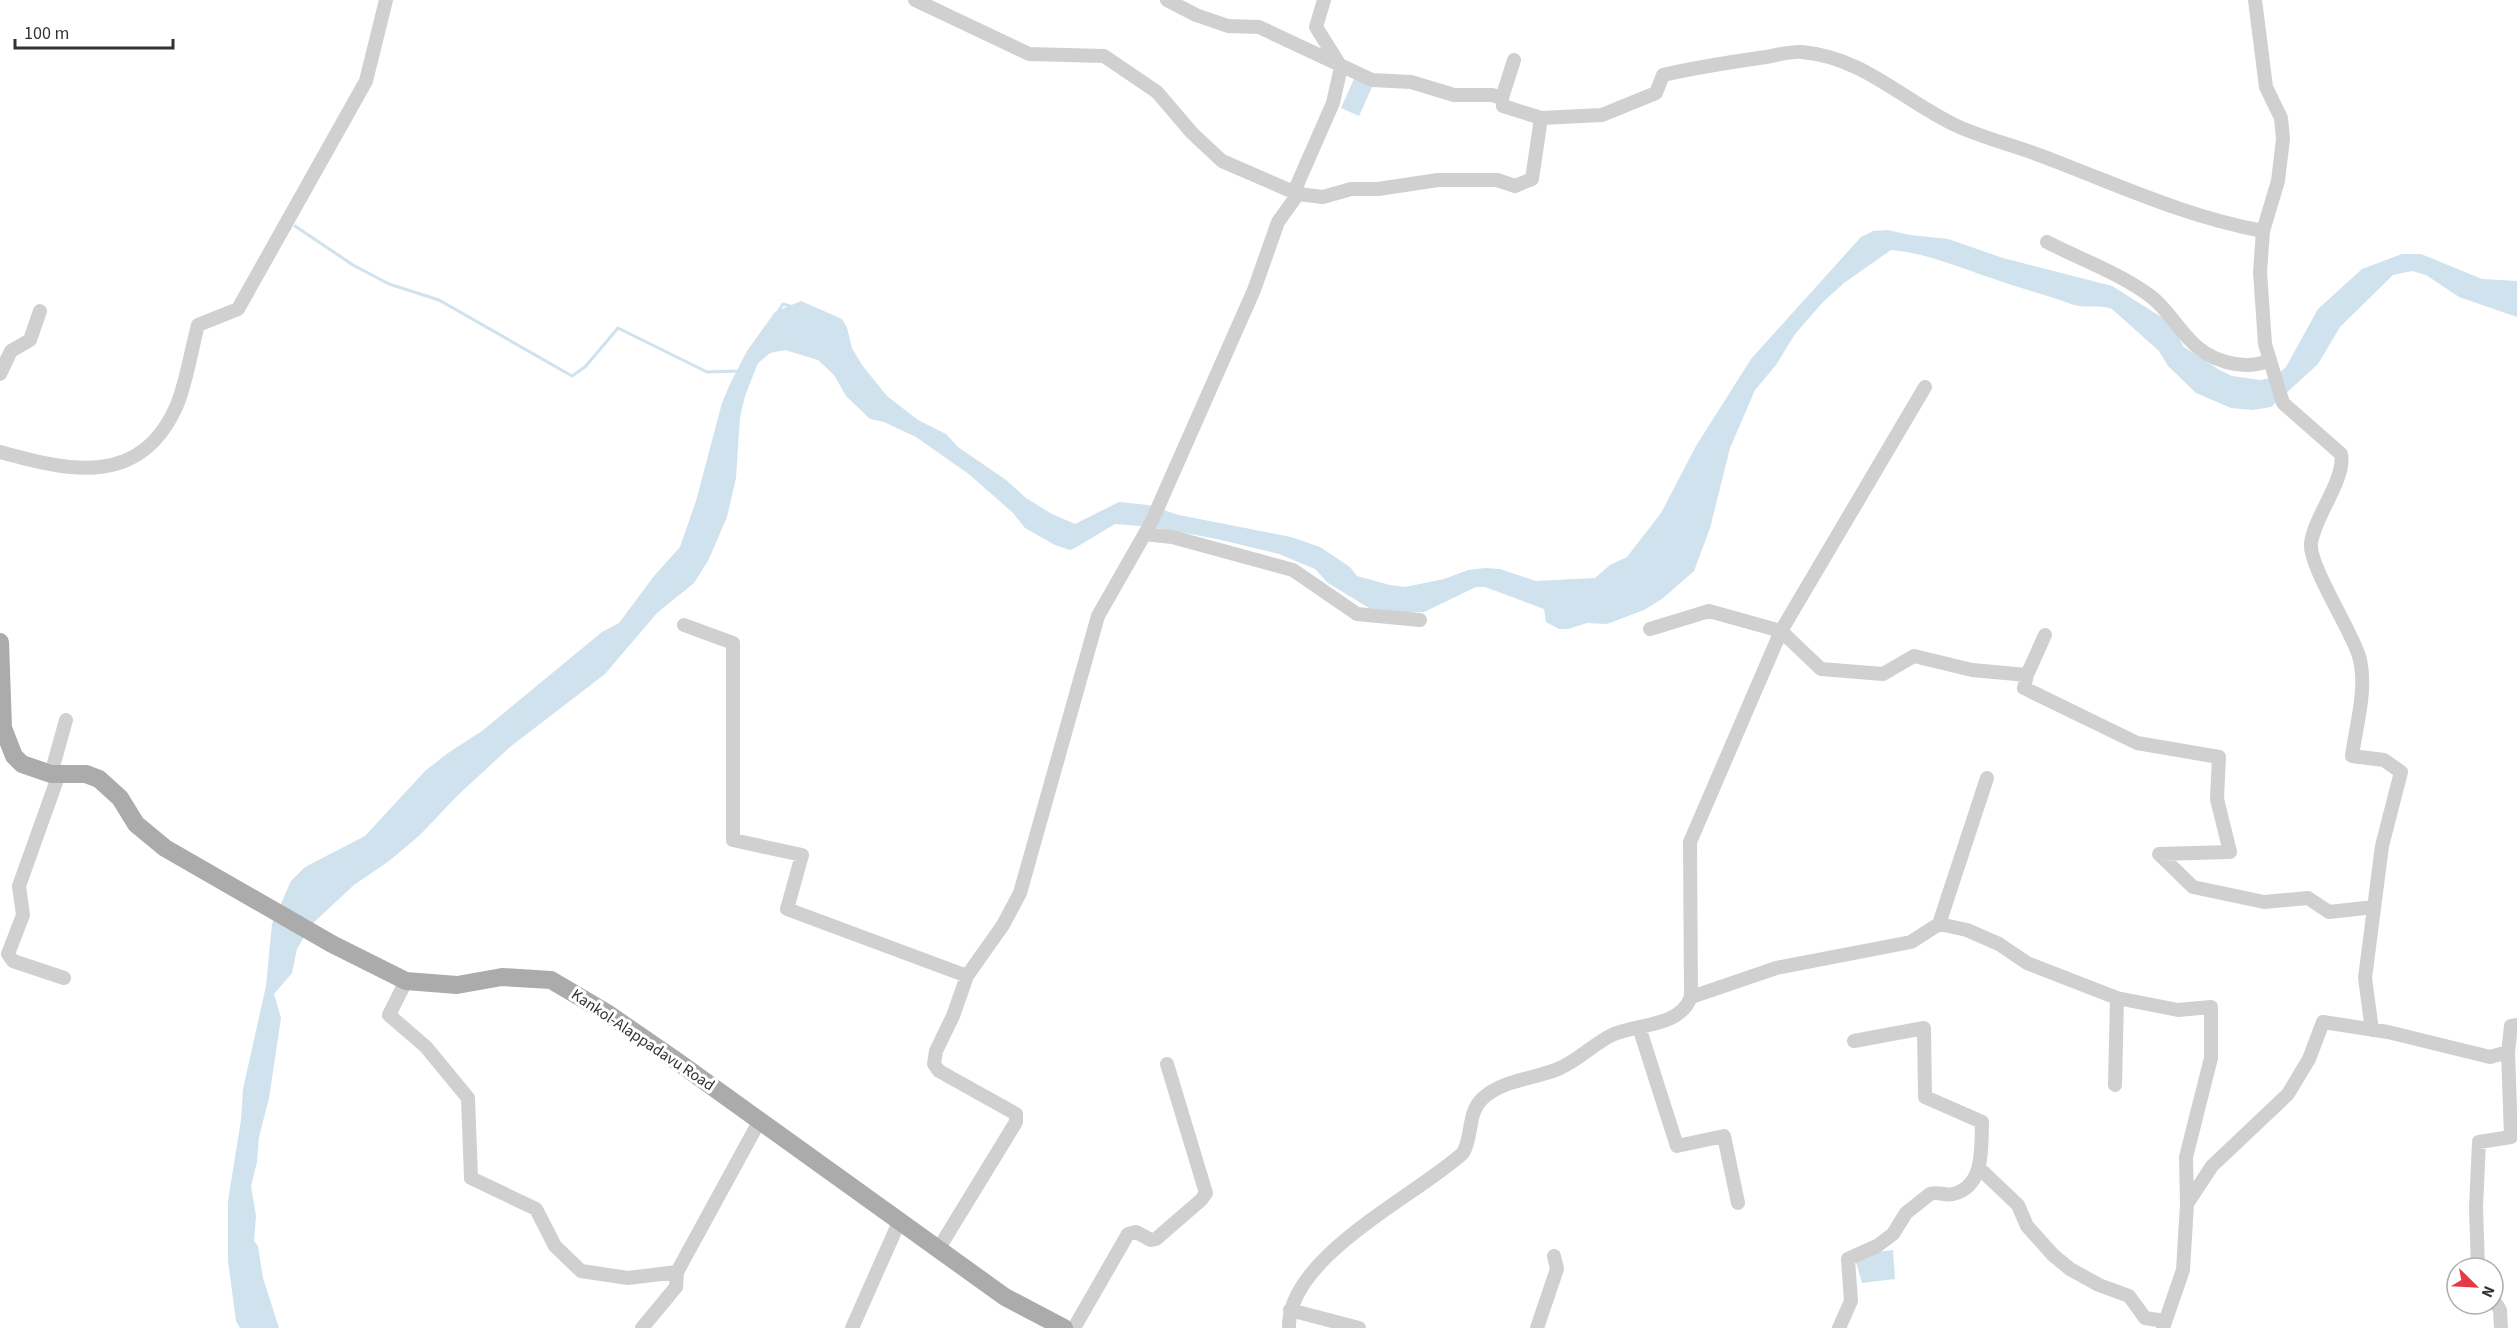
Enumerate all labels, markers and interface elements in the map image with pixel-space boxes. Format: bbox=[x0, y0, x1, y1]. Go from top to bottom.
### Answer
scale bar bbox=[15, 12, 172, 50]
text: 100 m bbox=[24, 21, 69, 46]
street label: Kankol-Alappadavu Road bbox=[567, 984, 719, 1096]
north arrow bbox=[2445, 1256, 2505, 1316]
text: N bbox=[2476, 1282, 2500, 1301]

